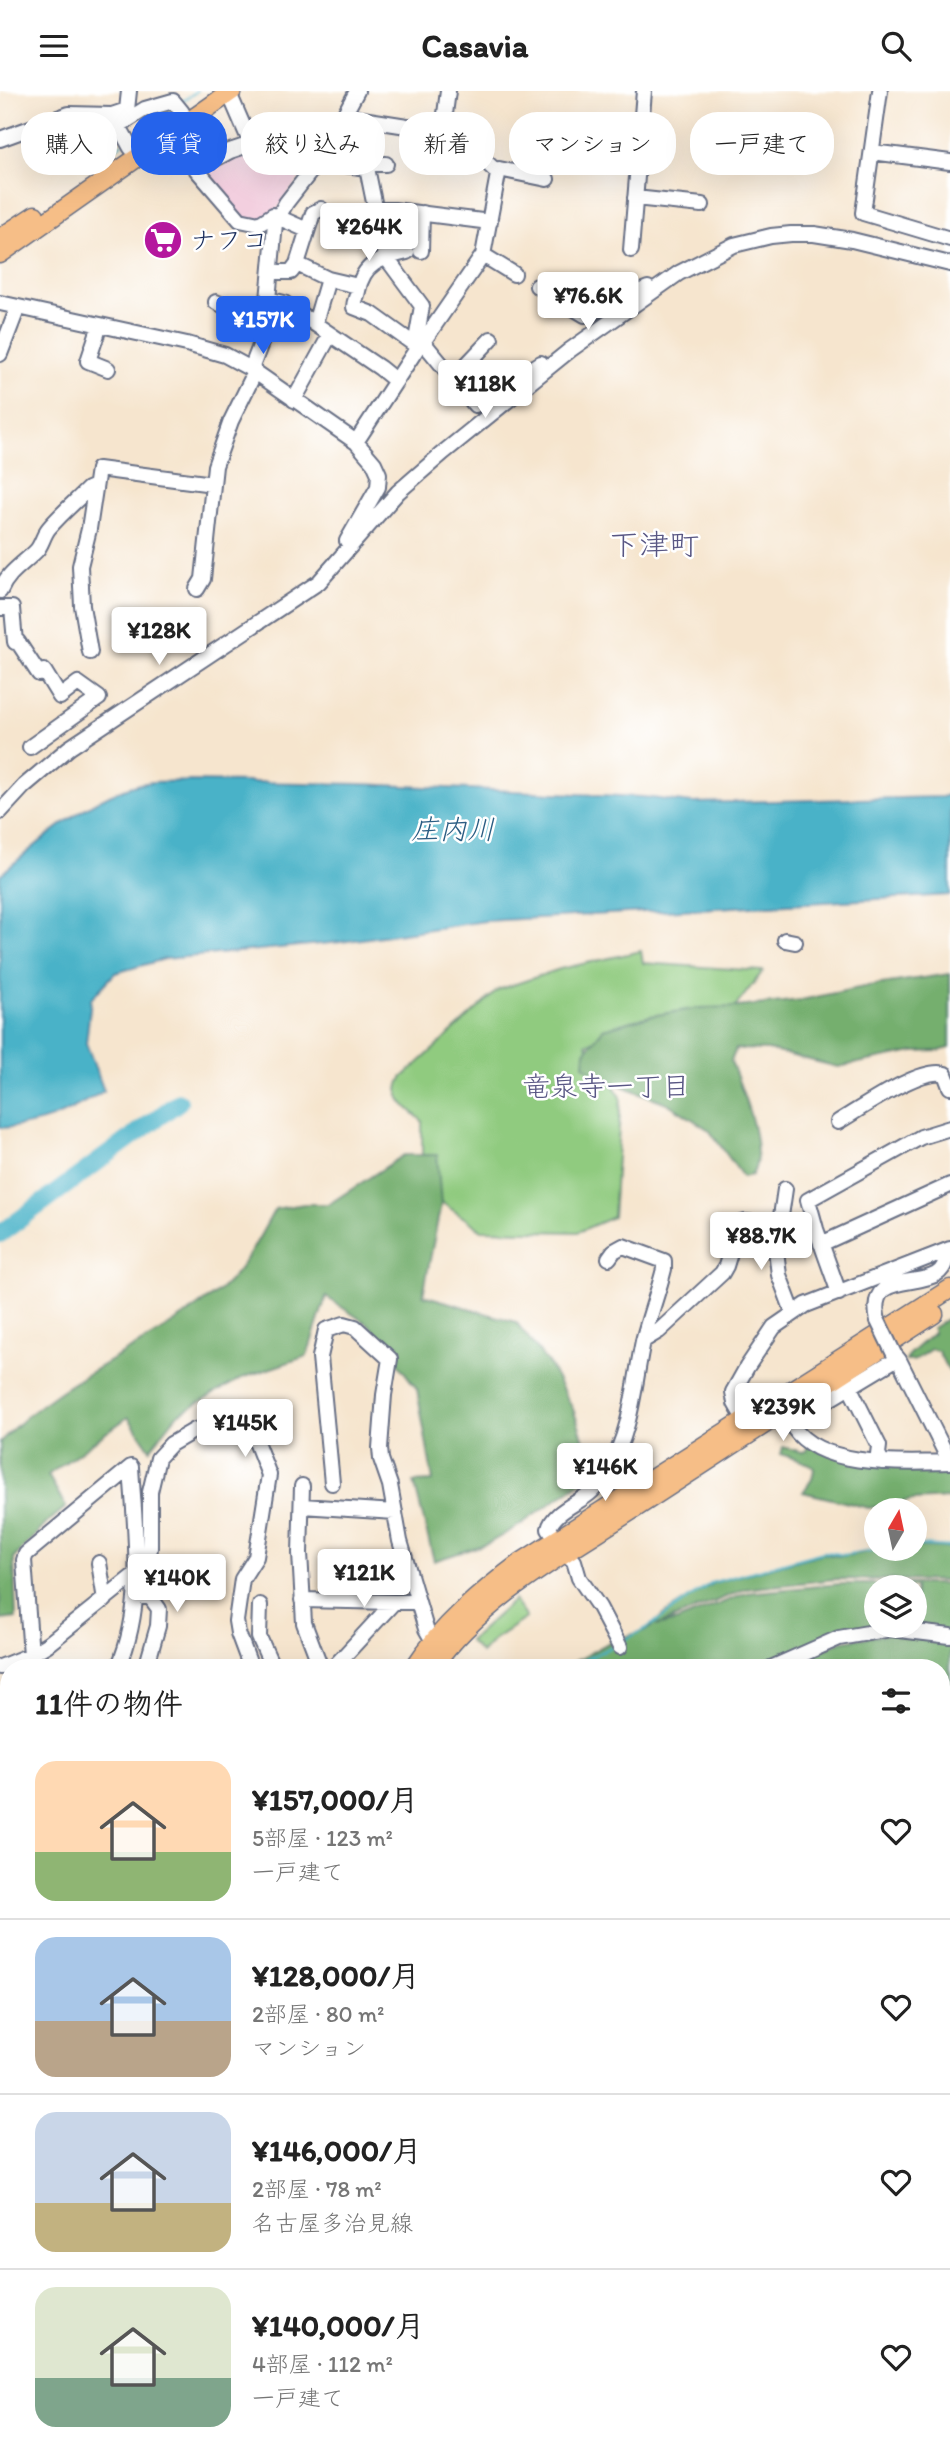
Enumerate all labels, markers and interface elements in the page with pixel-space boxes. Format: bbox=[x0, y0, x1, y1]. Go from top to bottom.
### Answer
icon: menu bbox=[35, 27, 73, 65]
text: Casavia bbox=[422, 27, 528, 65]
icon: search bbox=[877, 27, 915, 65]
chip: 購入 bbox=[21, 112, 117, 175]
chip: 賃貸 bbox=[131, 112, 227, 175]
chip: 絞り込み bbox=[241, 112, 385, 175]
chip: 新着 bbox=[399, 112, 495, 175]
chip: マンション bbox=[509, 112, 676, 175]
chip: 一戸建て bbox=[690, 112, 834, 175]
pin: ¥264K bbox=[320, 204, 418, 263]
text: ¥264K bbox=[336, 212, 402, 240]
supermarket icon: ナフコ bbox=[142, 219, 184, 261]
place label: ナフコ bbox=[190, 224, 268, 256]
pin: ¥76.6K bbox=[531, 273, 645, 332]
text: ¥76.6K bbox=[554, 281, 622, 309]
pin: ¥157K bbox=[214, 296, 312, 356]
text: ¥157K bbox=[232, 305, 294, 333]
pin: ¥118K bbox=[436, 361, 534, 420]
text: ¥118K bbox=[454, 369, 516, 397]
district label: 下津町 bbox=[609, 526, 699, 563]
pin: ¥128K bbox=[110, 607, 208, 667]
text: ¥128K bbox=[128, 616, 190, 644]
water label: 庄内川 bbox=[411, 812, 495, 846]
district label: 竜泉寺一丁目 bbox=[522, 1069, 690, 1103]
pin: ¥88.7K bbox=[704, 1213, 818, 1272]
text: ¥88.7K bbox=[726, 1221, 796, 1249]
pin: ¥239K bbox=[734, 1383, 832, 1443]
text: ¥239K bbox=[751, 1392, 815, 1420]
pin: ¥145K bbox=[196, 1399, 294, 1459]
text: ¥145K bbox=[213, 1408, 277, 1436]
pin: ¥146K bbox=[556, 1443, 654, 1503]
text: ¥146K bbox=[573, 1452, 637, 1480]
north arrow bbox=[864, 1498, 928, 1561]
map controls bbox=[864, 1498, 927, 1638]
pin: ¥121K bbox=[315, 1549, 413, 1609]
pin: ¥140K bbox=[128, 1555, 226, 1614]
text: ¥121K bbox=[333, 1558, 395, 1586]
text: ¥140K bbox=[144, 1563, 210, 1591]
button: layers bbox=[864, 1575, 927, 1638]
icon: filters bbox=[877, 1682, 915, 1720]
text: 11件の物件 bbox=[35, 1685, 183, 1722]
text: ¥157,000/月 bbox=[252, 1781, 419, 1818]
icon: home bbox=[91, 1789, 175, 1873]
icon: heart bbox=[877, 1812, 915, 1850]
text: 5部屋 · 123 m² bbox=[252, 1824, 393, 1852]
text: 一戸建て bbox=[252, 1858, 344, 1886]
text: ¥128,000/月 bbox=[252, 1957, 420, 1994]
icon: home bbox=[91, 1965, 175, 2049]
icon: heart bbox=[877, 1988, 915, 2026]
text: 2部屋 · 80 m² bbox=[252, 2000, 384, 2028]
text: マンション bbox=[252, 2034, 366, 2062]
text: ¥146,000/月 bbox=[252, 2132, 422, 2169]
icon: home bbox=[91, 2140, 175, 2224]
icon: heart bbox=[877, 2163, 915, 2201]
text: 2部屋 · 78 m² bbox=[252, 2175, 382, 2203]
text: 名古屋多治見線 bbox=[252, 2209, 413, 2237]
text: ¥140,000/月 bbox=[252, 2307, 424, 2344]
icon: home bbox=[91, 2315, 175, 2399]
icon: heart bbox=[877, 2338, 915, 2376]
text: 4部屋 · 112 m² bbox=[252, 2350, 393, 2378]
text: 一戸建て bbox=[252, 2384, 344, 2412]

